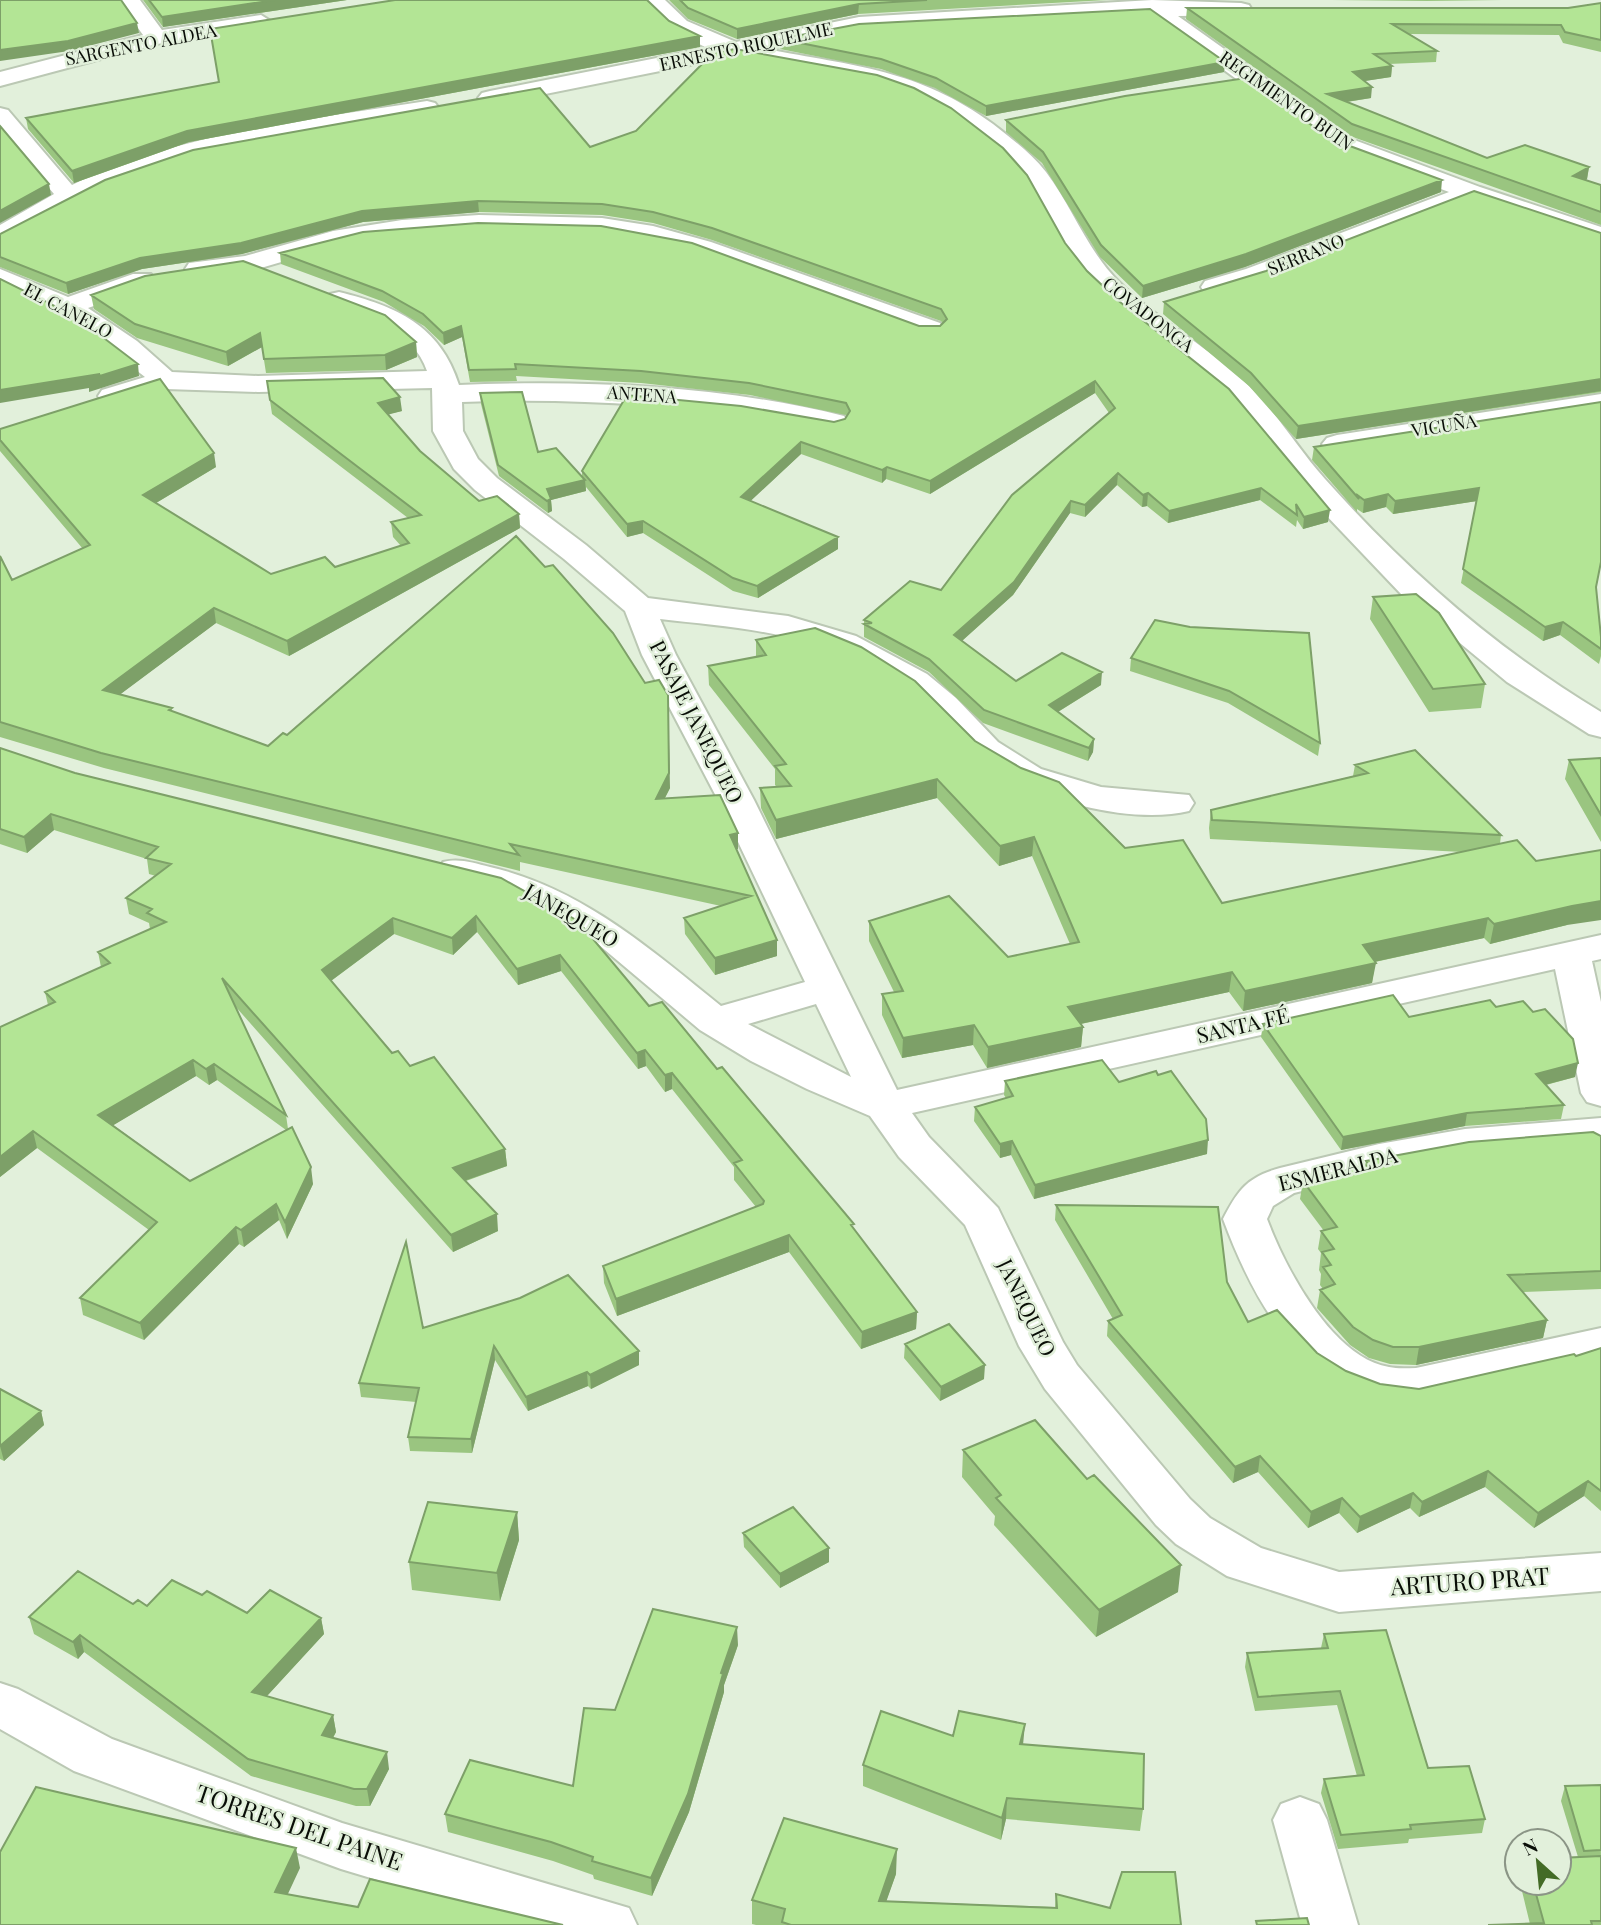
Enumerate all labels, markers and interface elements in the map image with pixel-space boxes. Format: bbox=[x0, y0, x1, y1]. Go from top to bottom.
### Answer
street label: ERNESTO RIQUELME bbox=[657, 16, 835, 76]
street label: SARGENTO ALDEA bbox=[63, 17, 219, 70]
street label: REGIMIENTO BUIN bbox=[1215, 45, 1358, 155]
street label: SERRANO bbox=[1264, 228, 1348, 280]
street label: COVADONGA bbox=[1098, 271, 1200, 358]
street label: EL CANELO bbox=[20, 277, 117, 343]
street label: ANTENA bbox=[605, 380, 678, 408]
street label: VICUÑA bbox=[1408, 408, 1479, 442]
street label: PASAJE JANEQUEO bbox=[645, 635, 751, 807]
street label: JANEQUEO bbox=[519, 875, 625, 953]
street label: SANTA FÉ bbox=[1194, 1000, 1292, 1048]
street label: ESMERALDA bbox=[1275, 1140, 1401, 1196]
street label: JANEQUEO bbox=[992, 1253, 1063, 1361]
street label: ARTURO PRAT bbox=[1388, 1558, 1550, 1602]
street label: TORRES DEL PAINE bbox=[192, 1776, 407, 1876]
north arrow bbox=[1503, 1827, 1573, 1897]
text: N bbox=[1518, 1831, 1542, 1861]

